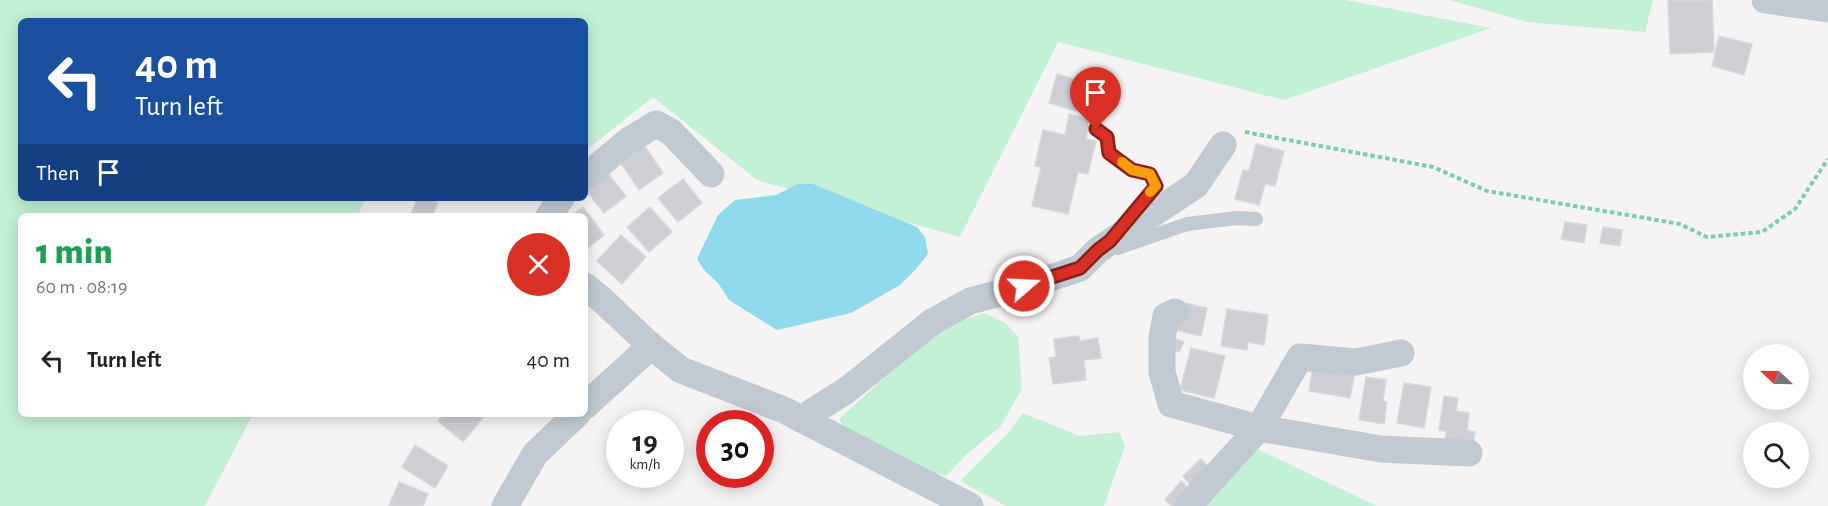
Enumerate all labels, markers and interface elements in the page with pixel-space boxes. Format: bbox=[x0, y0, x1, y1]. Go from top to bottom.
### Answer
icon: left bbox=[36, 42, 114, 120]
text: 40 m bbox=[135, 44, 218, 86]
pin bbox=[1070, 67, 1121, 129]
icon: arrive bbox=[1079, 76, 1112, 109]
text: Turn left bbox=[135, 93, 223, 120]
icon: arrive bbox=[92, 156, 125, 189]
text: Then bbox=[36, 162, 80, 184]
button: close bbox=[507, 233, 570, 296]
text: 1 min bbox=[36, 234, 113, 270]
position arrow bbox=[992, 254, 1056, 318]
text: 60 m · 08:19 bbox=[36, 277, 127, 297]
icon: left bbox=[36, 344, 69, 377]
north arrow bbox=[1743, 344, 1809, 410]
map controls bbox=[1743, 344, 1809, 488]
text: Turn left bbox=[87, 349, 161, 371]
text: 40 m bbox=[527, 349, 570, 371]
speed limit sign: 30 bbox=[696, 410, 774, 488]
button: search bbox=[1743, 422, 1809, 488]
text: 19 bbox=[632, 427, 658, 457]
text: km/h bbox=[630, 457, 660, 472]

